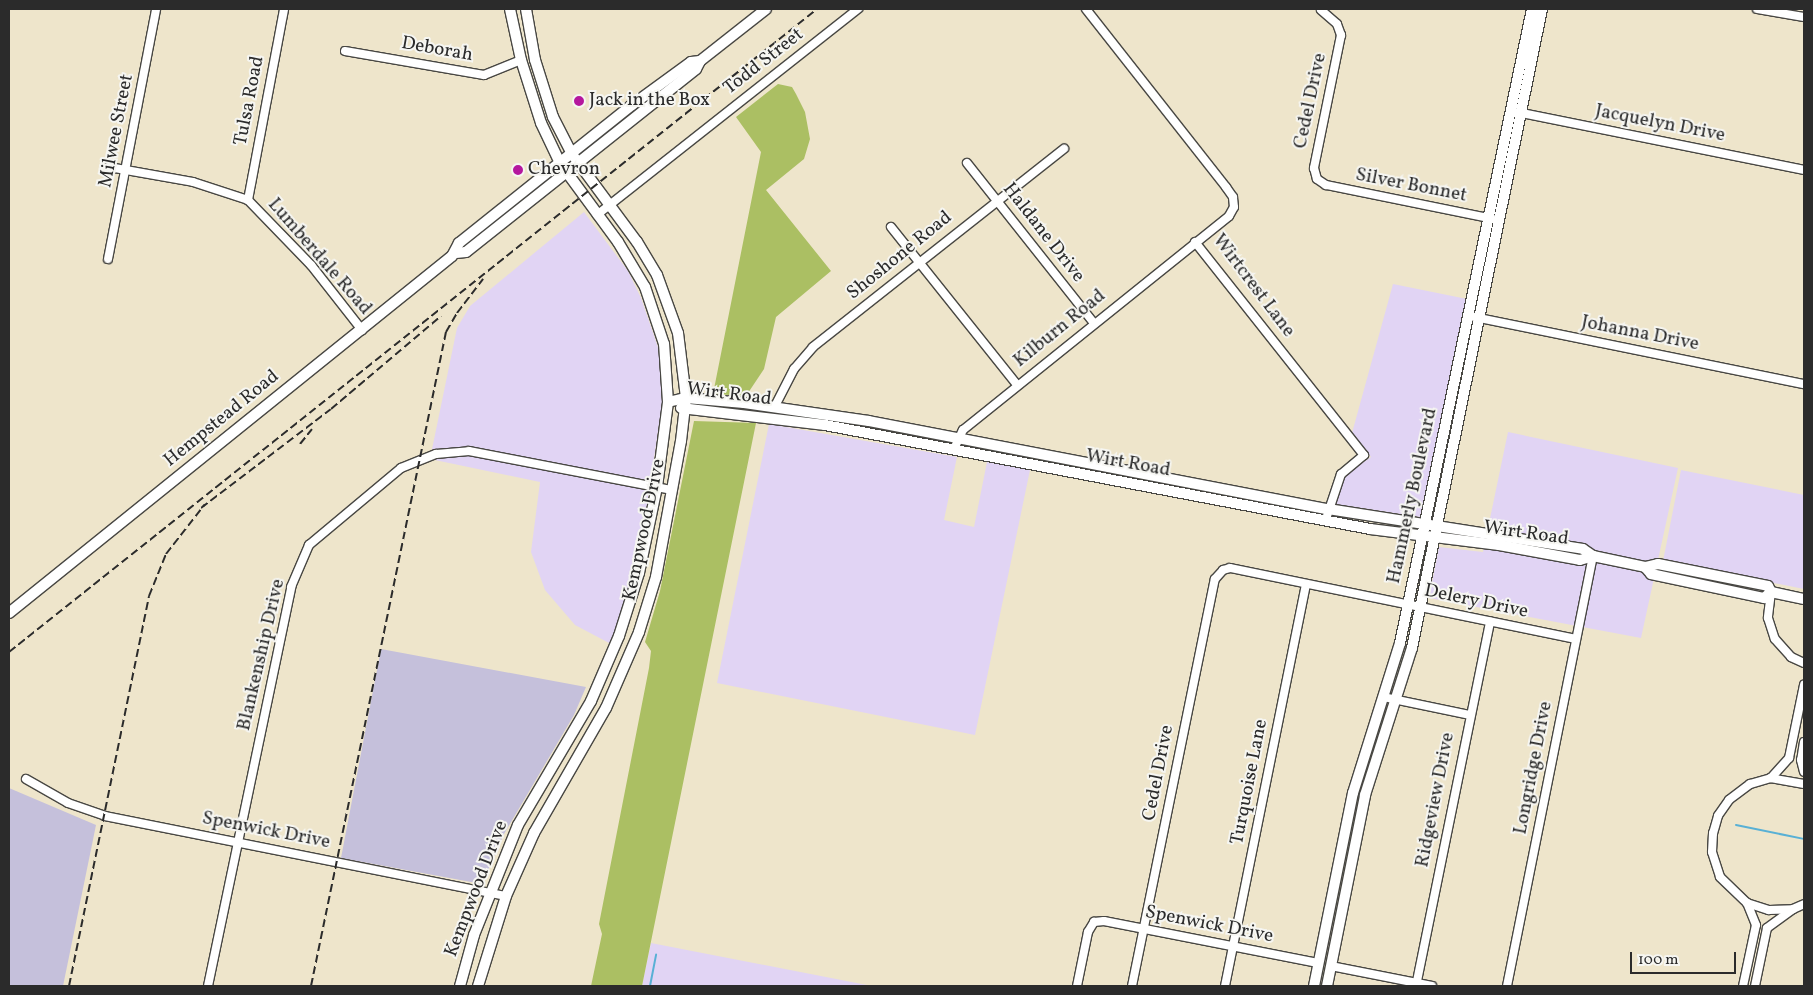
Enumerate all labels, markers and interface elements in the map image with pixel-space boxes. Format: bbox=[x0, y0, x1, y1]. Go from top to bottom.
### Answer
street label: Todd Street bbox=[720, 24, 808, 100]
street label: Deborah bbox=[400, 33, 474, 67]
street label: Cedel Drive bbox=[1290, 51, 1332, 151]
street label: Tulsa Road bbox=[230, 54, 270, 148]
street label: Milwee Street bbox=[95, 72, 139, 190]
place label: Jack in the Box bbox=[589, 90, 710, 112]
marker: Jack in the Box bbox=[573, 95, 585, 107]
street label: Jacquelyn Drive bbox=[1593, 100, 1727, 148]
place label: Chevron bbox=[528, 159, 600, 181]
marker: Chevron bbox=[512, 164, 524, 176]
street label: Silver Bonnet bbox=[1353, 164, 1469, 208]
street label: Haldane Drive bbox=[997, 179, 1089, 287]
street label: Lumberdale Road bbox=[262, 194, 376, 320]
street label: Shoshone Road bbox=[843, 207, 957, 305]
street label: Wirtcrest Lane bbox=[1207, 230, 1299, 342]
street label: Kilburn Road bbox=[1010, 285, 1110, 373]
street label: Johanna Drive bbox=[1579, 311, 1701, 357]
street label: Hempstead Road bbox=[160, 366, 284, 472]
street label: Wirt Road bbox=[685, 378, 773, 412]
street label: Hammerly Boulevard bbox=[1383, 406, 1443, 586]
street label: Wirt Road bbox=[1084, 445, 1172, 483]
street label: Kempwood Drive bbox=[619, 457, 671, 603]
street label: Wirt Road bbox=[1482, 517, 1570, 551]
street label: Blankenship Drive bbox=[233, 577, 291, 733]
street label: Delery Drive bbox=[1422, 580, 1530, 624]
street label: Longridge Drive bbox=[1510, 700, 1558, 836]
street label: Turquoise Lane bbox=[1227, 717, 1273, 847]
street label: Cedel Drive bbox=[1139, 723, 1179, 823]
street label: Ridgeview Drive bbox=[1412, 730, 1460, 870]
street label: Spenwick Drive bbox=[200, 807, 332, 855]
street label: Kempwood Drive bbox=[441, 818, 513, 960]
street label: Spenwick Drive bbox=[1143, 901, 1275, 949]
scale bar bbox=[1633, 942, 1739, 974]
text: 100 m bbox=[1638, 950, 1678, 971]

